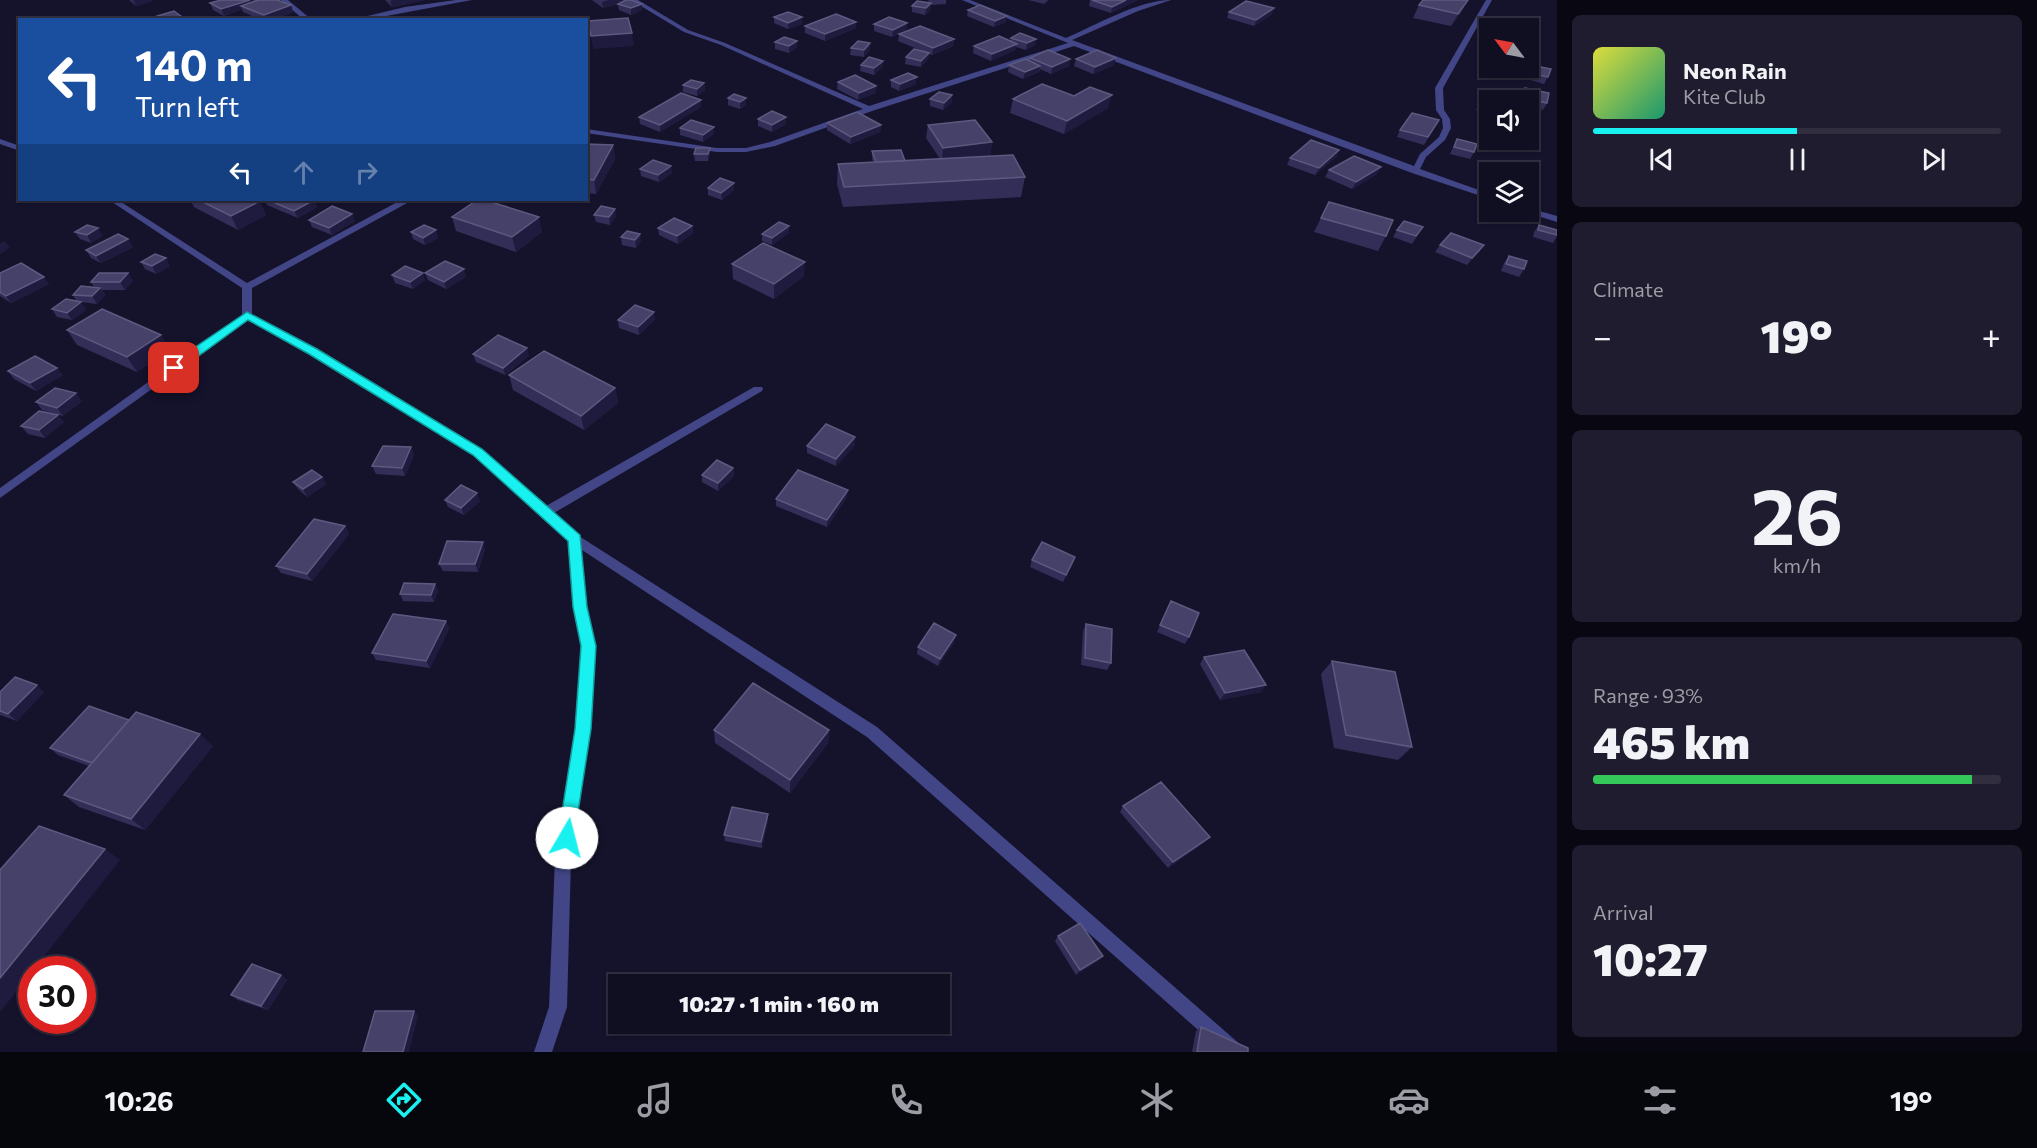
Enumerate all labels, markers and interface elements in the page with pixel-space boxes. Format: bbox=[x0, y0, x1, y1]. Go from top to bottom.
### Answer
north arrow bbox=[1479, 18, 1539, 78]
map controls bbox=[1479, 18, 1539, 222]
text: 140 m bbox=[135, 38, 252, 90]
icon: left bbox=[36, 42, 114, 120]
text: Neon Rain bbox=[1683, 57, 1787, 84]
text: Kite Club bbox=[1683, 84, 1766, 108]
text: Turn left bbox=[135, 90, 239, 123]
button: sound bbox=[1479, 90, 1539, 150]
icon: previous bbox=[1645, 143, 1678, 176]
icon: pause bbox=[1781, 143, 1814, 176]
icon: next bbox=[1917, 143, 1950, 176]
icon: left bbox=[224, 156, 257, 189]
icon: ahead bbox=[287, 156, 320, 189]
icon: right bbox=[350, 156, 383, 189]
button: layers bbox=[1479, 162, 1539, 222]
text: Climate bbox=[1593, 277, 1663, 301]
text: 19° bbox=[1761, 307, 1833, 362]
text: − bbox=[1593, 315, 1612, 356]
text: + bbox=[1982, 315, 2001, 356]
pin bbox=[148, 342, 199, 393]
icon: arrive bbox=[157, 351, 190, 384]
text: 26 bbox=[1751, 466, 1843, 561]
text: km/h bbox=[1773, 553, 1821, 577]
text: Range · 93% bbox=[1593, 683, 1703, 707]
text: 465 km bbox=[1593, 713, 1750, 768]
position arrow bbox=[535, 806, 599, 870]
text: Arrival bbox=[1593, 900, 1654, 924]
text: 10:27 bbox=[1593, 930, 1708, 985]
speed limit sign: 30 bbox=[18, 956, 96, 1034]
text: 10:27 · 1 min · 160 m bbox=[679, 990, 879, 1017]
icon: directions bbox=[383, 1079, 425, 1121]
icon: music bbox=[634, 1079, 676, 1121]
icon: phone bbox=[885, 1079, 927, 1121]
icon: climate bbox=[1136, 1079, 1178, 1121]
icon: car bbox=[1388, 1079, 1430, 1121]
icon: filters bbox=[1639, 1079, 1681, 1121]
text: 10:26 bbox=[105, 1084, 174, 1117]
text: 19° bbox=[1890, 1084, 1932, 1117]

